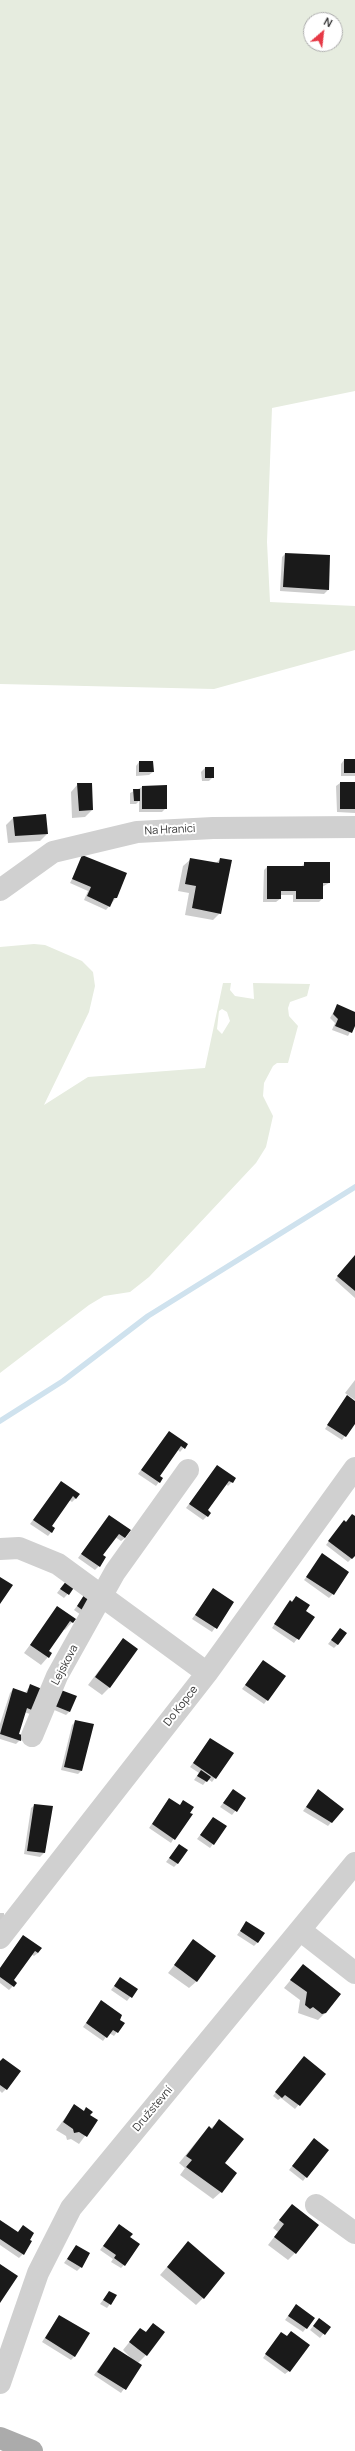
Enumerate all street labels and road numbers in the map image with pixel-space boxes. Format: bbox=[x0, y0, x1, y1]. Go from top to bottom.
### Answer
street label: Na Hranici bbox=[144, 822, 196, 838]
street label: Lejskova bbox=[49, 1643, 81, 1687]
street label: Do Kopce bbox=[161, 1683, 201, 1729]
street label: Družstevní bbox=[130, 2084, 176, 2134]

